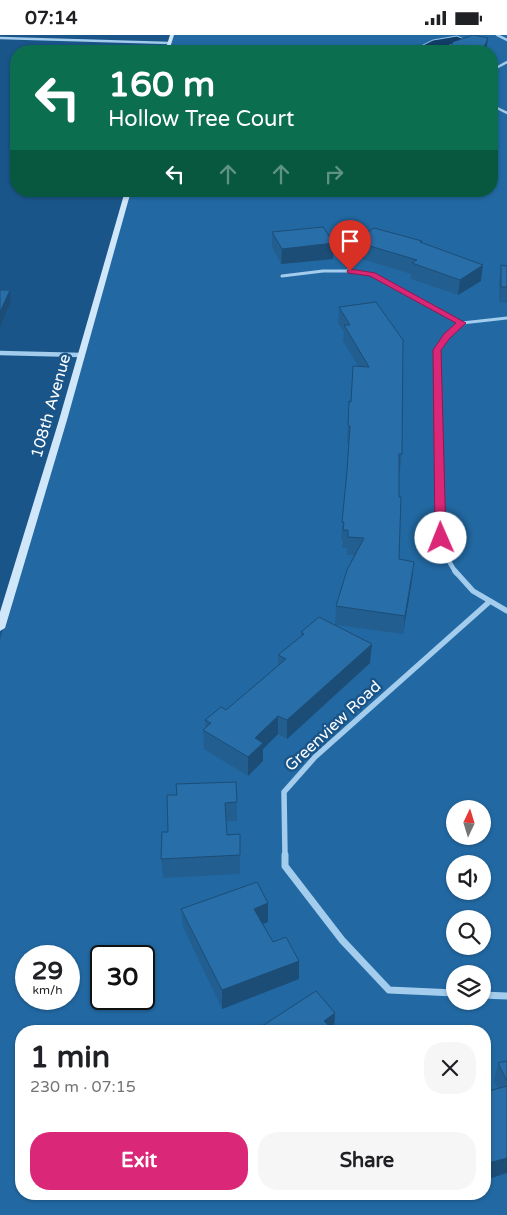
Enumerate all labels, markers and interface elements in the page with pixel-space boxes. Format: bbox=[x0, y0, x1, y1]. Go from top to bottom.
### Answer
text: 07:14 bbox=[25, 7, 78, 29]
text: 160 m bbox=[108, 64, 215, 106]
icon: left bbox=[25, 65, 90, 130]
text: Hollow Tree Court bbox=[108, 106, 294, 132]
icon: left bbox=[161, 160, 189, 188]
icon: ahead bbox=[214, 160, 242, 188]
icon: ahead bbox=[267, 160, 295, 188]
icon: right bbox=[320, 160, 348, 188]
pin bbox=[329, 220, 371, 271]
icon: arrive bbox=[336, 227, 364, 255]
street label: 108th Avenue bbox=[27, 352, 75, 460]
position arrow bbox=[414, 511, 466, 563]
street label: Greenview Road bbox=[281, 676, 385, 776]
north arrow bbox=[446, 800, 491, 845]
map controls bbox=[446, 800, 491, 1010]
button: sound bbox=[446, 855, 491, 900]
button: search bbox=[446, 910, 491, 955]
speed limit sign: 30 bbox=[90, 945, 155, 1010]
text: 29 bbox=[32, 956, 63, 986]
button: layers bbox=[446, 965, 491, 1010]
text: km/h bbox=[32, 983, 63, 997]
text: 1 min bbox=[30, 1039, 110, 1076]
button: close bbox=[424, 1042, 476, 1094]
text: 230 m · 07:15 bbox=[30, 1077, 136, 1097]
button: Exit bbox=[30, 1132, 248, 1190]
button: Share bbox=[258, 1132, 476, 1190]

